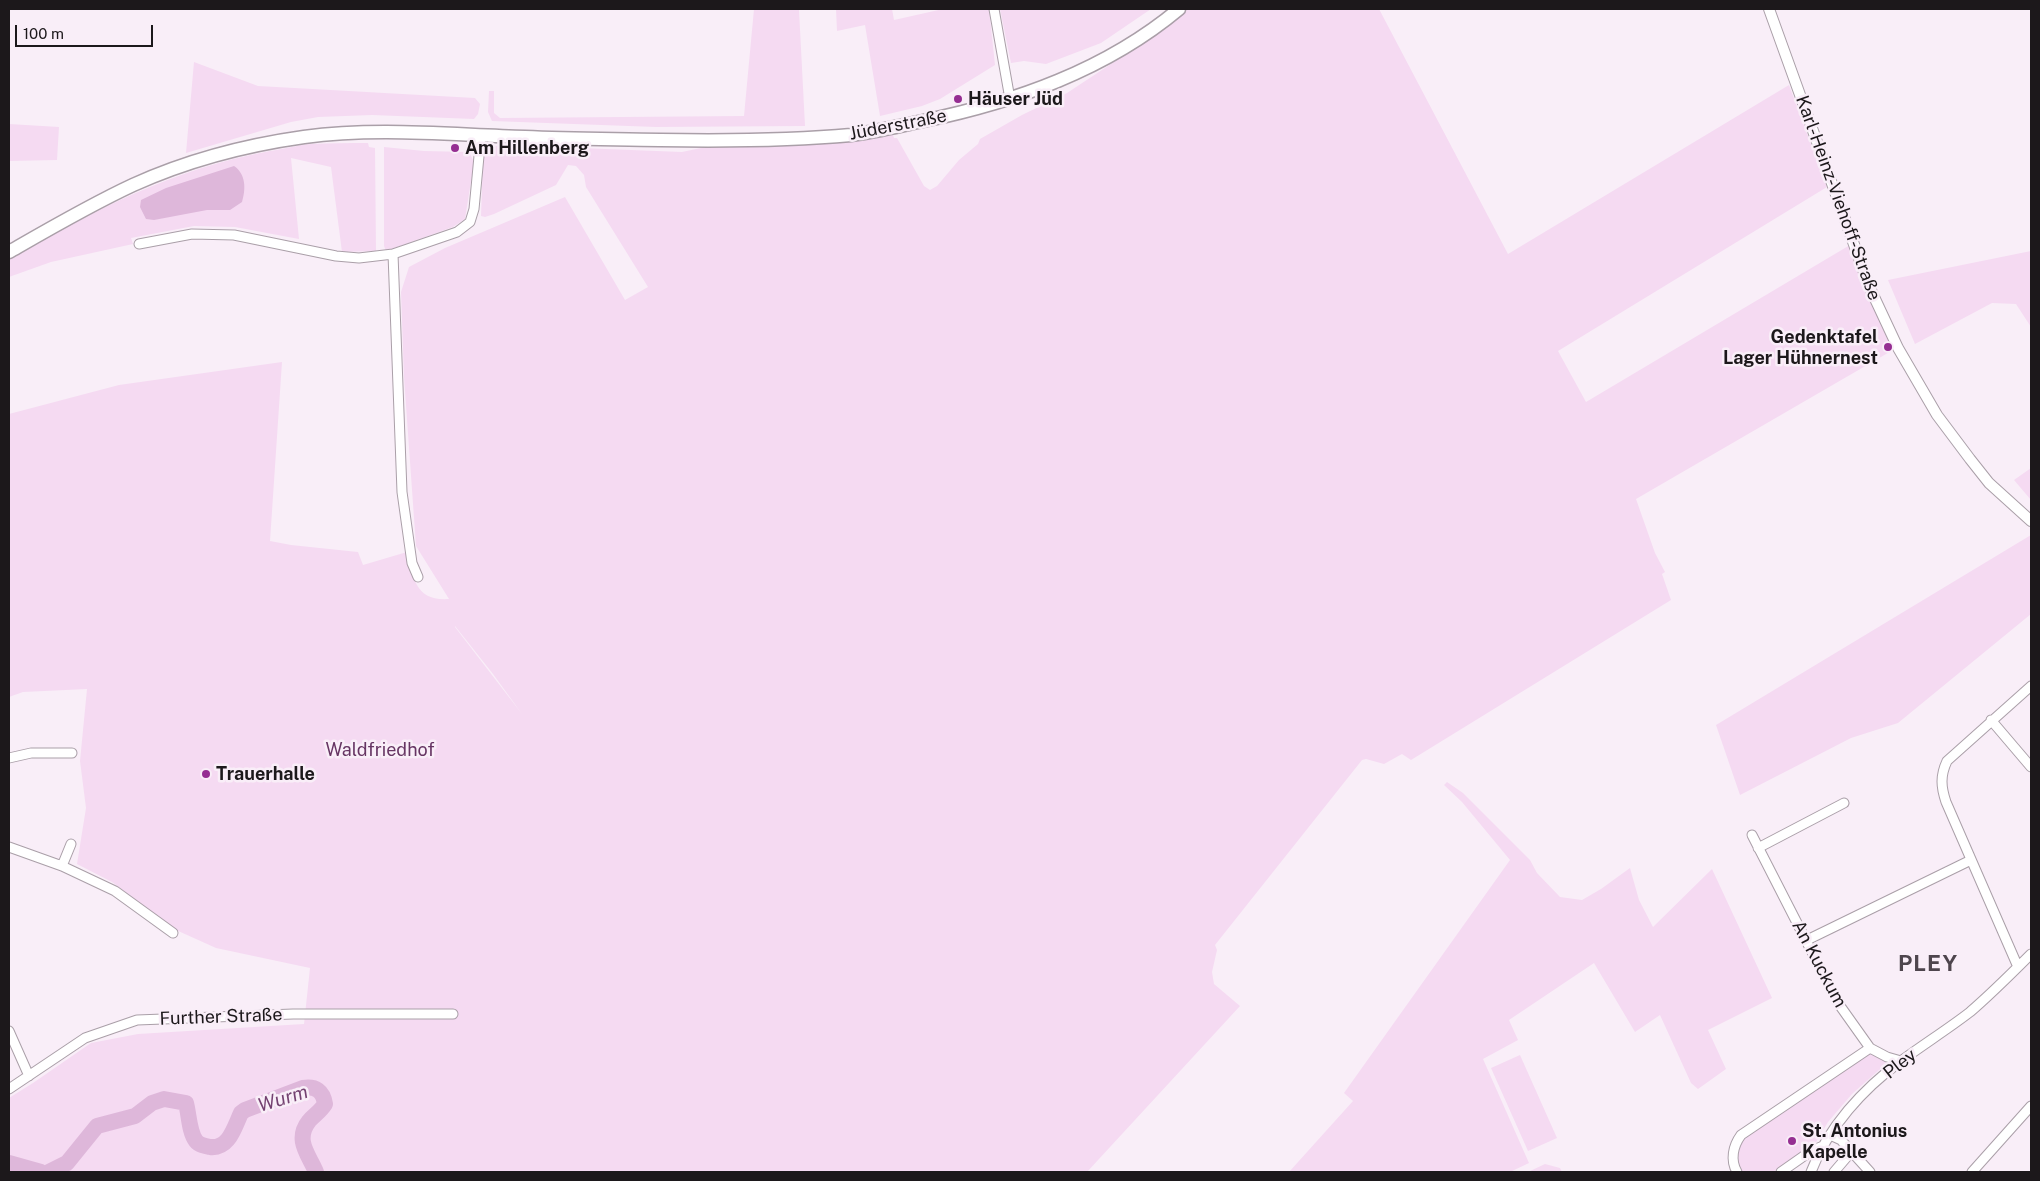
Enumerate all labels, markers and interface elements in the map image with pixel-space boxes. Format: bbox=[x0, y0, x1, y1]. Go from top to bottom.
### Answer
scale bar bbox=[18, 15, 155, 47]
text: 100 m bbox=[23, 25, 64, 42]
place label: Häuser Jüd bbox=[968, 88, 1063, 110]
marker: Häuser Jüd bbox=[952, 93, 964, 105]
street label: Karl-Heinz-Viehoff-Straße bbox=[1791, 93, 1885, 303]
street label: Jüderstraße bbox=[847, 105, 949, 145]
place label: Am Hillenberg bbox=[465, 137, 589, 159]
marker: Am Hillenberg bbox=[449, 142, 461, 154]
place label: Gedenktafel Lager Hühnernest bbox=[1723, 326, 1878, 368]
marker: Gedenktafel Lager Hühnernest bbox=[1882, 341, 1894, 353]
park label: Waldfriedhof bbox=[325, 739, 435, 761]
place label: Trauerhalle bbox=[216, 763, 315, 785]
marker: Trauerhalle bbox=[200, 768, 212, 780]
street label: An Kuckum bbox=[1787, 917, 1851, 1011]
district label: PLEY bbox=[1897, 951, 1959, 977]
street label: Further Straße bbox=[159, 1004, 283, 1030]
street label: Pley bbox=[1879, 1044, 1921, 1084]
water label: Wurm bbox=[255, 1081, 311, 1117]
place label: St. Antonius Kapelle bbox=[1802, 1120, 1907, 1162]
marker: St. Antonius Kapelle bbox=[1786, 1135, 1798, 1147]

